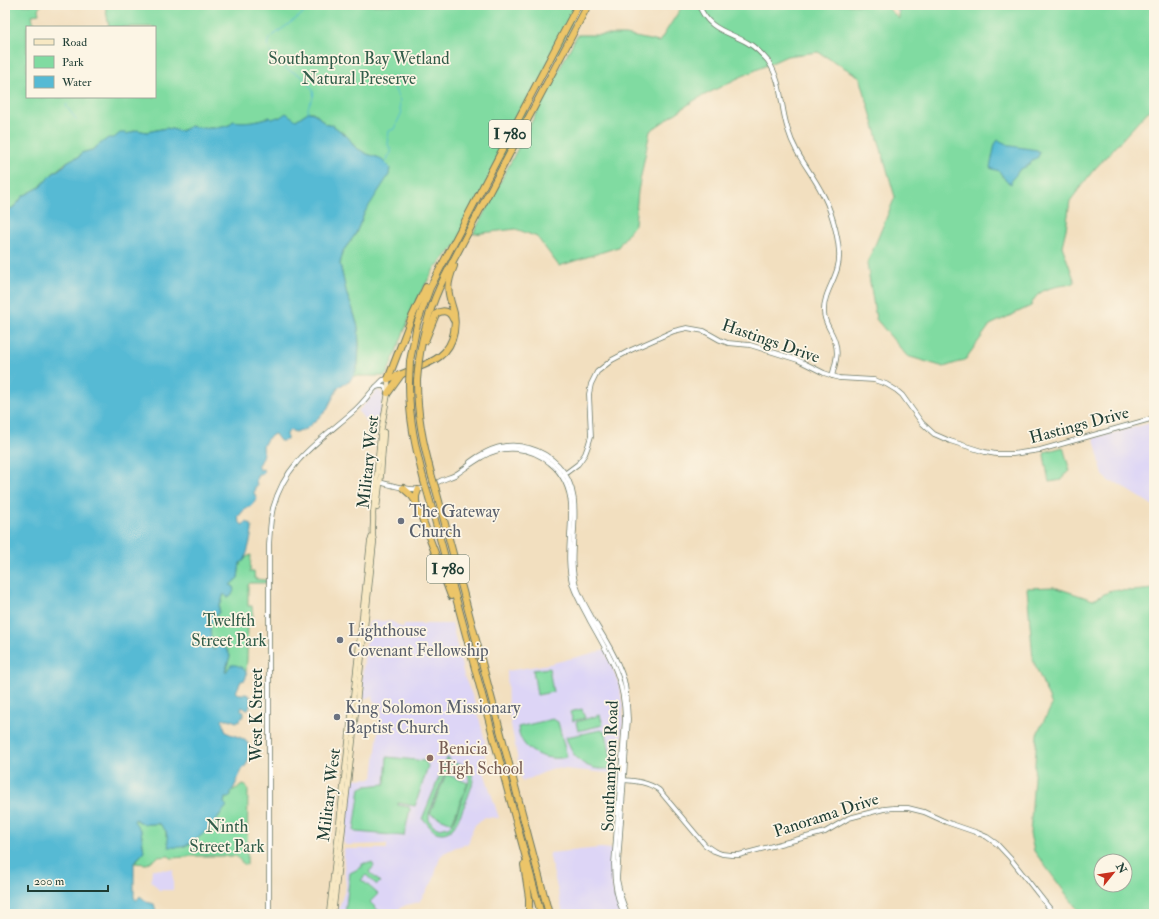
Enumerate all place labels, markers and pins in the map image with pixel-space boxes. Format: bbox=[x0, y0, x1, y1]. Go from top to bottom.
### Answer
place label: The Gateway Church bbox=[409, 501, 500, 542]
marker: The Gateway Church bbox=[396, 516, 406, 526]
place label: Lighthouse Covenant Fellowship bbox=[348, 620, 489, 662]
marker: Lighthouse Covenant Fellowship bbox=[335, 635, 345, 645]
place label: King Solomon Missionary Baptist Church bbox=[345, 697, 521, 739]
marker: King Solomon Missionary Baptist Church bbox=[332, 712, 342, 722]
place label: Benicia High School bbox=[438, 738, 524, 779]
marker: Benicia High School bbox=[425, 753, 435, 763]

